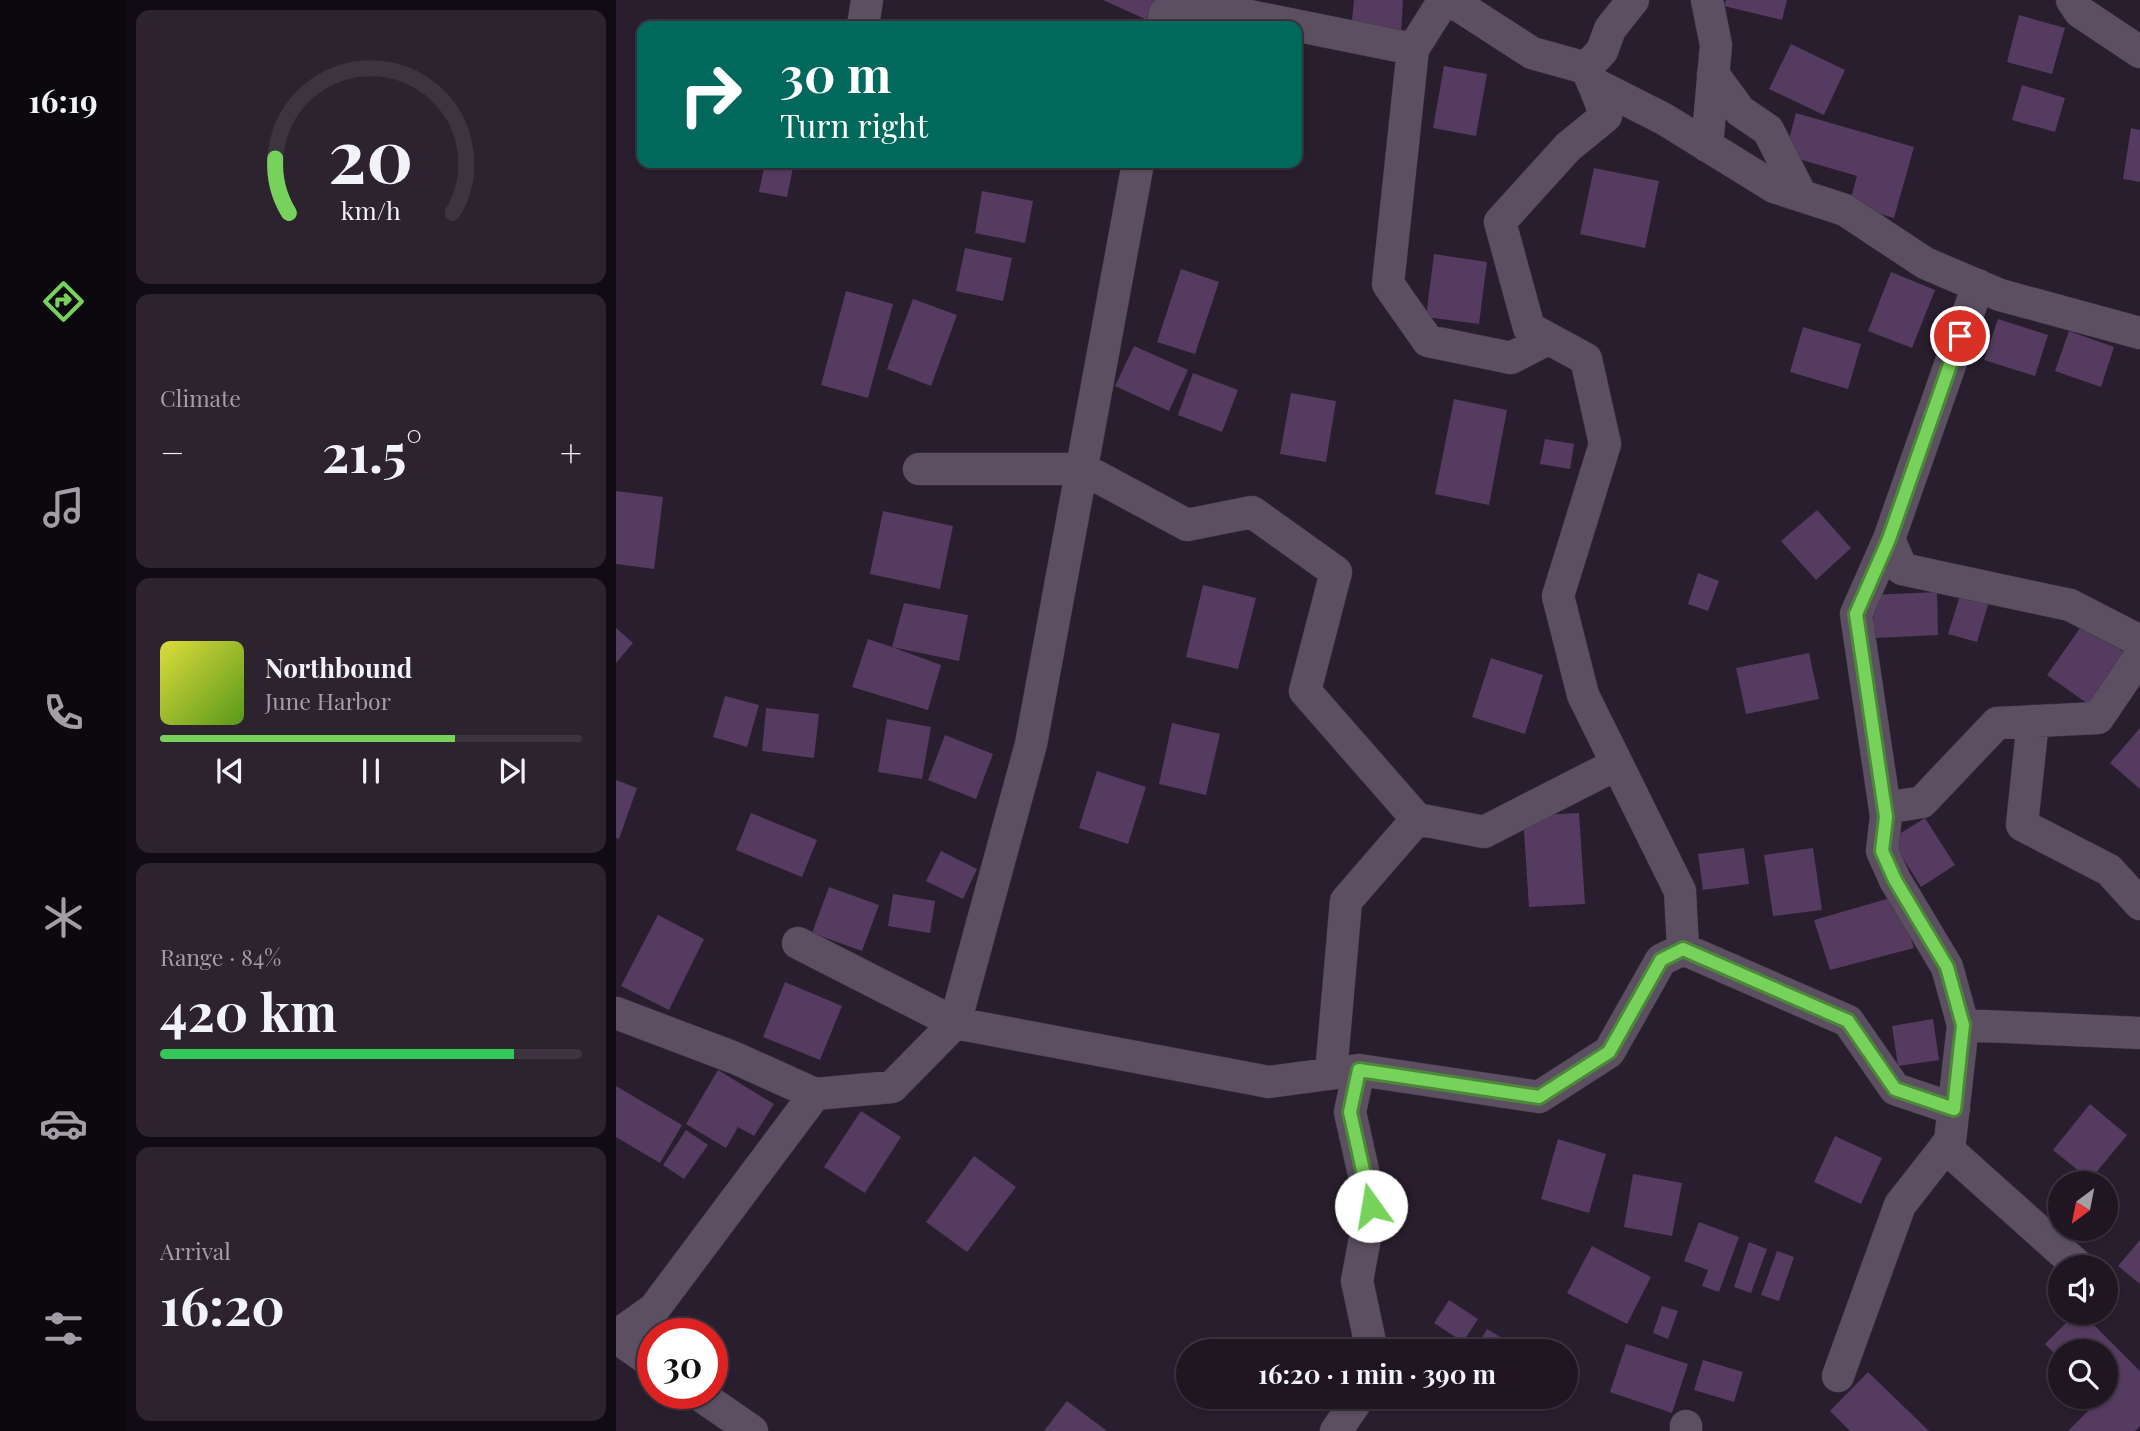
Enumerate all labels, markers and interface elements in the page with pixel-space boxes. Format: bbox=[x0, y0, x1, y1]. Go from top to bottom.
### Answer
text: 30 m bbox=[780, 40, 891, 105]
icon: right bbox=[665, 49, 756, 140]
text: 16:19 bbox=[28, 78, 98, 121]
text: Turn right bbox=[780, 103, 928, 146]
text: 20 bbox=[328, 104, 414, 201]
text: km/h bbox=[341, 193, 401, 226]
icon: directions bbox=[39, 277, 88, 326]
pin bbox=[1930, 306, 1990, 366]
icon: arrive bbox=[1941, 317, 1979, 355]
text: Climate bbox=[160, 382, 241, 413]
text: 21.5° bbox=[322, 417, 422, 486]
text: − bbox=[160, 426, 185, 477]
text: + bbox=[560, 426, 582, 477]
icon: music bbox=[39, 483, 88, 532]
text: Northbound bbox=[265, 650, 412, 685]
text: June Harbor bbox=[265, 685, 391, 716]
icon: phone bbox=[39, 688, 88, 737]
icon: previous bbox=[211, 752, 249, 790]
icon: pause bbox=[352, 752, 390, 790]
icon: next bbox=[493, 752, 531, 790]
icon: climate bbox=[39, 893, 88, 942]
text: Range · 84% bbox=[160, 941, 281, 972]
text: 420 km bbox=[160, 976, 337, 1045]
icon: car bbox=[39, 1099, 88, 1148]
position arrow bbox=[1334, 1169, 1408, 1243]
north arrow bbox=[2048, 1171, 2118, 1241]
map controls bbox=[2048, 1171, 2118, 1409]
text: Arrival bbox=[160, 1235, 231, 1266]
button: sound bbox=[2048, 1255, 2118, 1325]
text: 16:20 bbox=[160, 1270, 285, 1339]
icon: filters bbox=[39, 1304, 88, 1353]
speed limit sign: 30 bbox=[637, 1318, 728, 1409]
button: search bbox=[2048, 1339, 2118, 1409]
text: 16:20 · 1 min · 390 m bbox=[1258, 1356, 1496, 1391]

